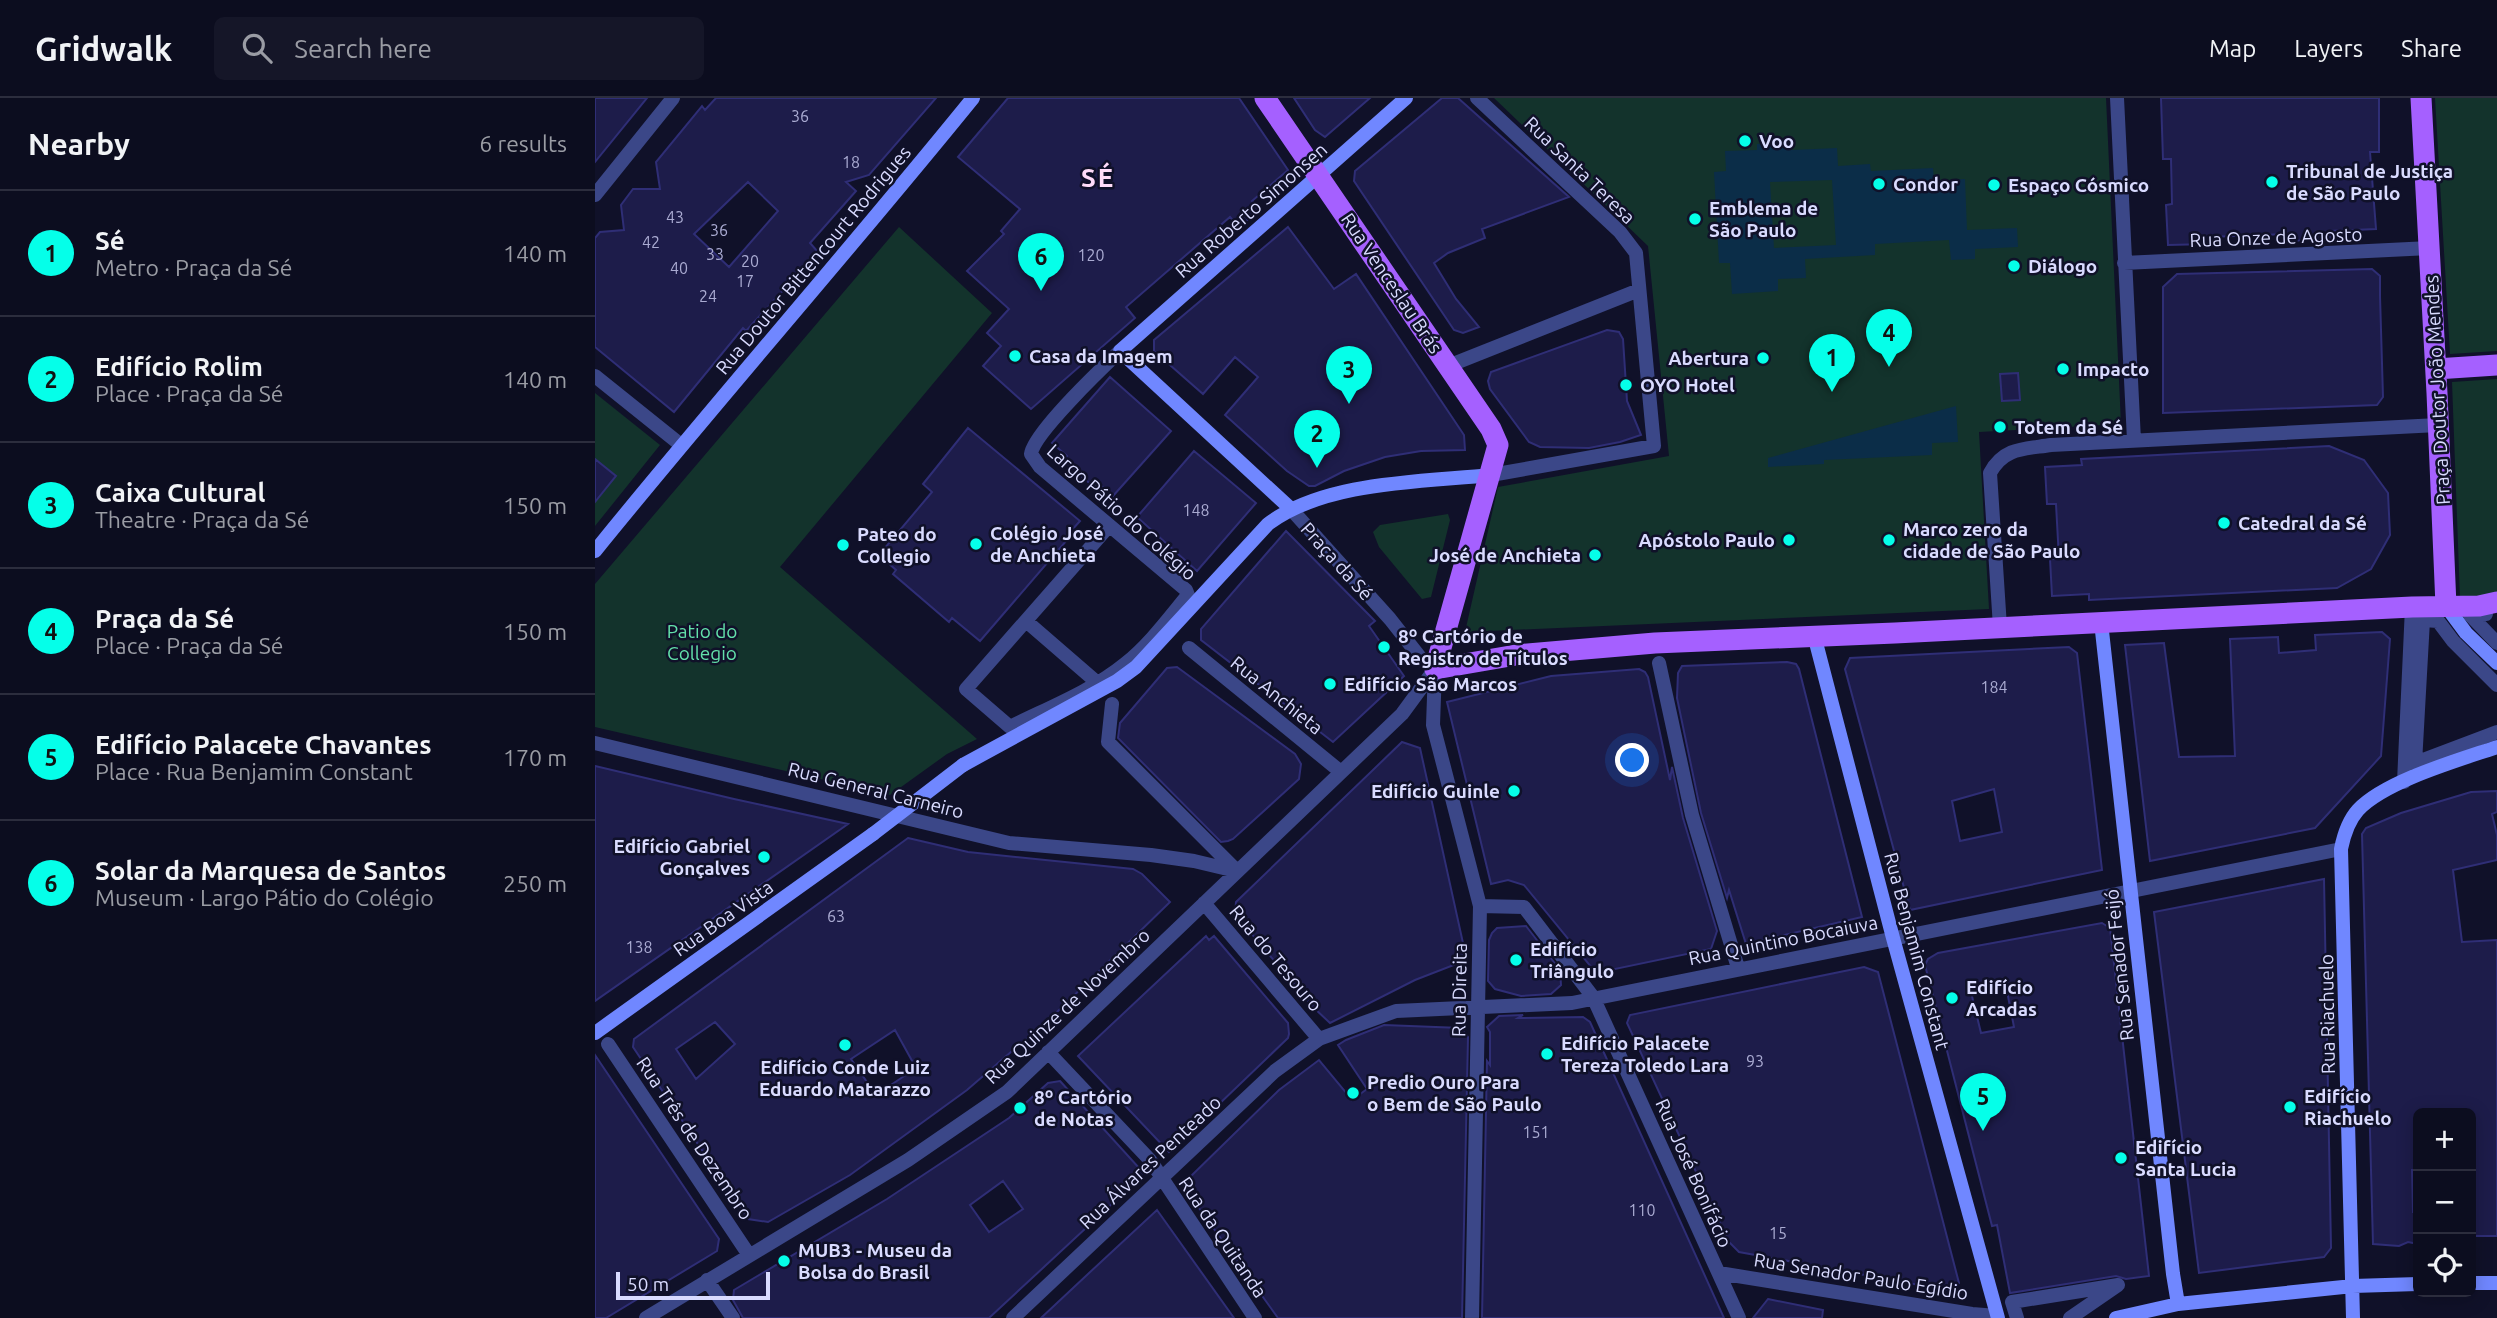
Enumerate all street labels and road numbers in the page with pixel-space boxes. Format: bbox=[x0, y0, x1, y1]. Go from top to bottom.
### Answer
street label: Rua Santa Teresa bbox=[1520, 112, 1640, 228]
street label: Rua Roberto Simonsen bbox=[1171, 138, 1331, 282]
street label: Rua Doutor Bittencourt Rodrigues bbox=[711, 141, 915, 379]
street label: Rua Venceslau Brás bbox=[1337, 209, 1447, 357]
street label: Rua Onze de Agosto bbox=[2189, 223, 2363, 251]
street label: Praça Doutor João Mendes bbox=[2420, 275, 2454, 505]
street label: Largo Pátio do Colégio bbox=[1043, 439, 1201, 585]
street label: Praça da Sé bbox=[1296, 518, 1378, 604]
street label: Rua Anchieta bbox=[1227, 651, 1327, 739]
street label: Rua General Carneiro bbox=[786, 758, 966, 822]
street label: Rua Benjamim Constant bbox=[1880, 850, 1954, 1053]
street label: Rua Boa Vista bbox=[669, 875, 777, 961]
street label: Rua Senador Feijó bbox=[2100, 888, 2138, 1042]
street label: Rua do Tesouro bbox=[1225, 900, 1327, 1016]
street label: Rua Quintino Bocaiuva bbox=[1686, 911, 1880, 969]
street label: Rua Quinze de Novembro bbox=[980, 924, 1154, 1088]
street label: Rua Direita bbox=[1447, 943, 1471, 1037]
street label: Rua Riachuelo bbox=[2315, 954, 2339, 1074]
street label: Rua Três de Dezembro bbox=[632, 1052, 758, 1224]
street label: Rua Álvares Penteado bbox=[1075, 1091, 1225, 1233]
street label: Rua José Bonifácio bbox=[1651, 1095, 1737, 1251]
street label: Rua da Quitanda bbox=[1174, 1172, 1272, 1302]
street label: Rua Senador Paulo Egídio bbox=[1752, 1248, 1970, 1304]

